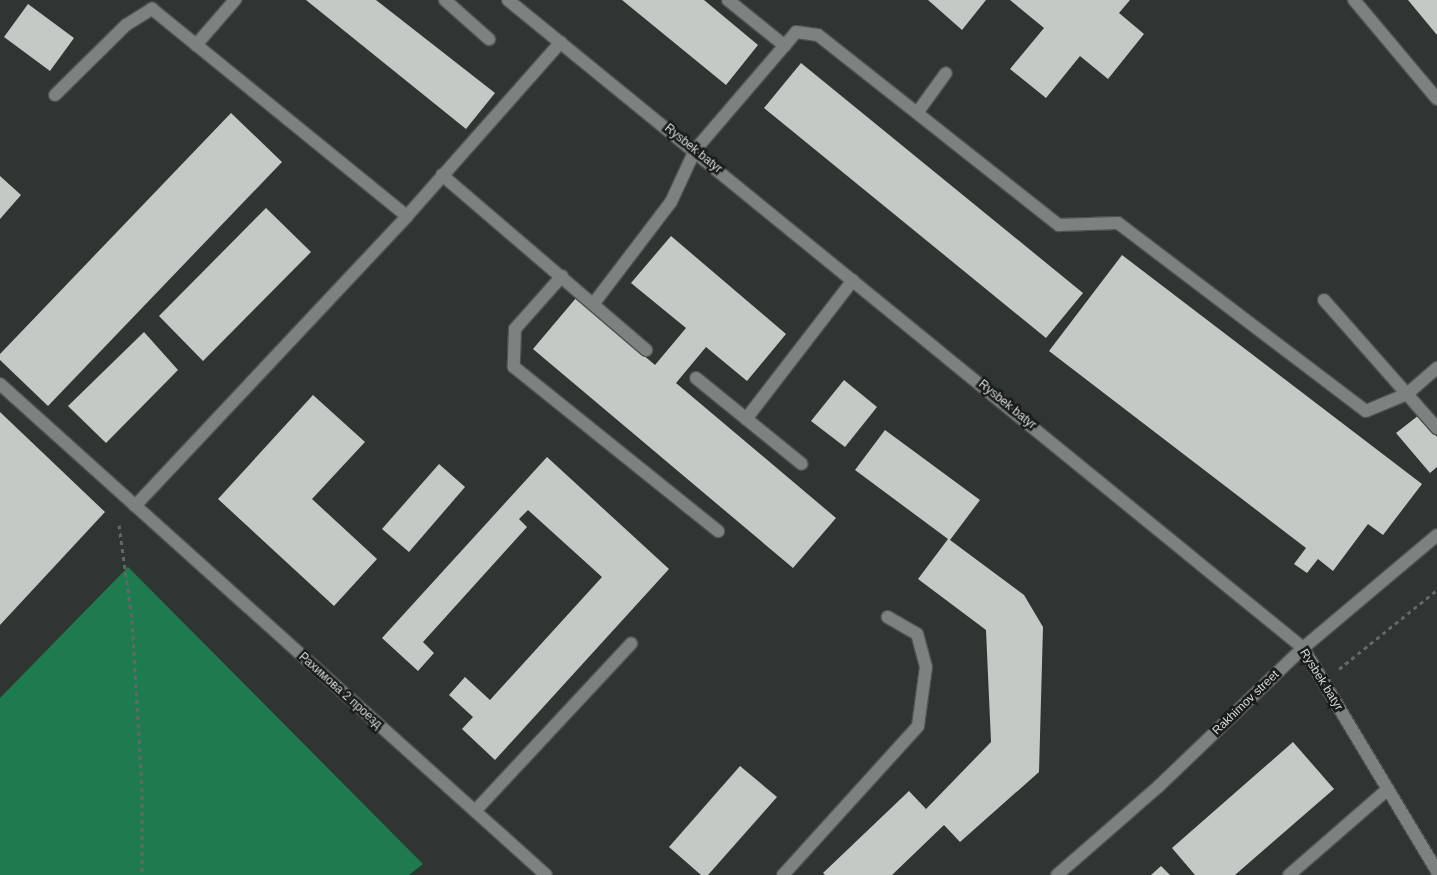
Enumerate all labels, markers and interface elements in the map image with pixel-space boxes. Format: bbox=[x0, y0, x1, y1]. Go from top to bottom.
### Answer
street label: Rysbek batyr bbox=[661, 121, 725, 177]
street label: Rysbek batyr bbox=[975, 377, 1039, 433]
street label: Rysbek batyr bbox=[1296, 646, 1346, 714]
street label: Рахимова 2 проезд bbox=[296, 650, 384, 732]
street label: Rakhimov street bbox=[1210, 668, 1282, 738]

